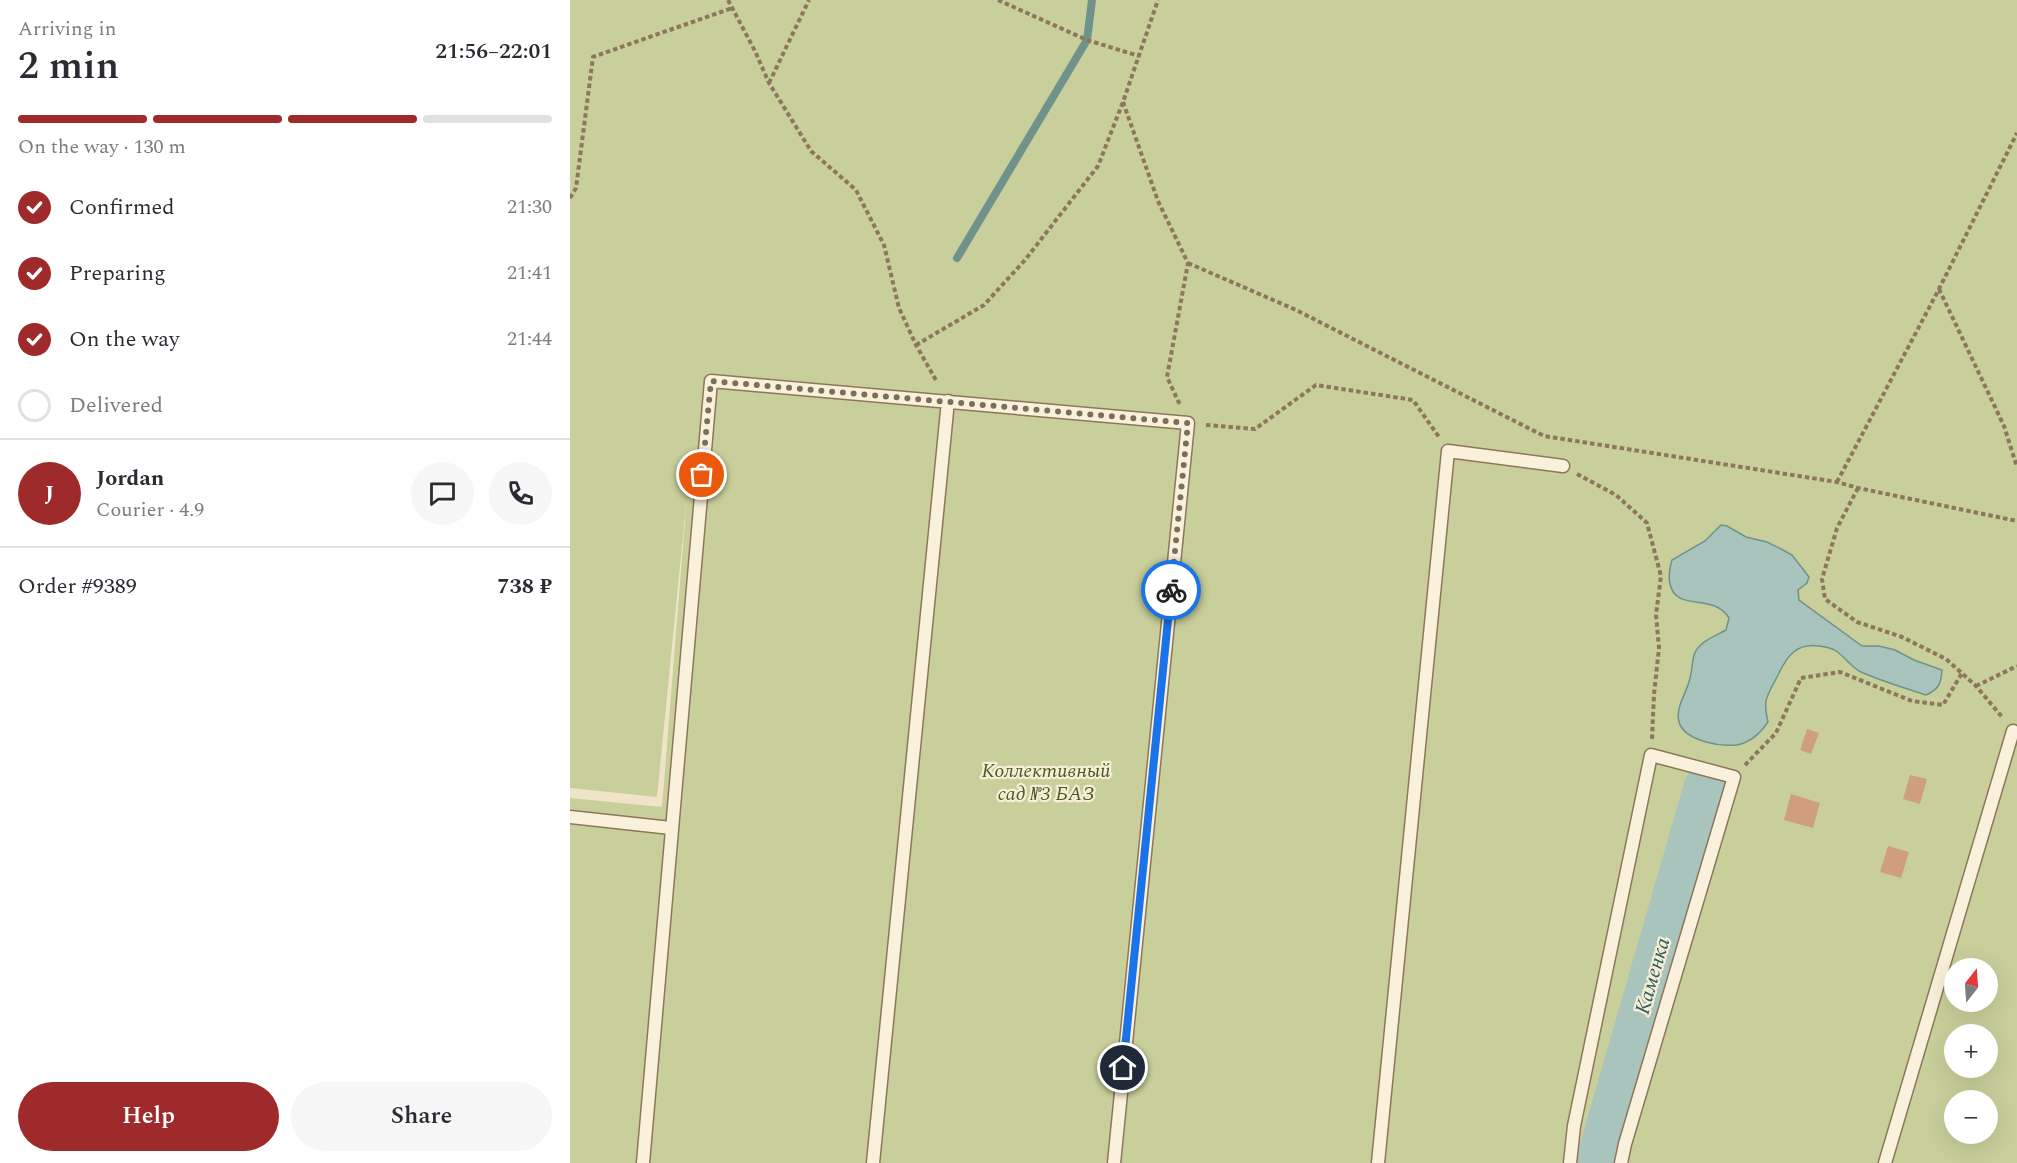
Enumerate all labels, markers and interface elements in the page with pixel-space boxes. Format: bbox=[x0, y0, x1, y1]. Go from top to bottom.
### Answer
text: Arriving in bbox=[18, 14, 116, 44]
text: 21:56–22:01 bbox=[435, 35, 552, 68]
text: 2 min bbox=[18, 37, 119, 96]
text: On the way · 130 m bbox=[18, 132, 186, 162]
icon: check bbox=[18, 191, 51, 224]
text: Confirmed bbox=[69, 191, 175, 224]
text: 21:30 bbox=[507, 192, 552, 222]
icon: check bbox=[18, 257, 51, 290]
text: Preparing bbox=[69, 257, 166, 290]
text: 21:41 bbox=[507, 258, 552, 288]
icon: check bbox=[18, 323, 51, 356]
text: On the way bbox=[69, 323, 180, 356]
text: 21:44 bbox=[507, 324, 552, 354]
text: Delivered bbox=[69, 389, 163, 422]
pin bbox=[676, 449, 727, 500]
icon: bag bbox=[685, 458, 718, 491]
text: Jordan bbox=[96, 462, 164, 495]
button: chat bbox=[411, 462, 474, 525]
button: phone bbox=[489, 462, 552, 525]
text: J bbox=[45, 477, 54, 510]
text: Courier · 4.9 bbox=[96, 495, 204, 525]
courier bbox=[1141, 560, 1201, 620]
text: Order #9389 bbox=[18, 570, 137, 603]
text: 738 ₽ bbox=[497, 570, 552, 603]
icon: bike bbox=[1155, 574, 1188, 607]
park label: Коллективный сад №3 БАЗ bbox=[982, 756, 1111, 809]
water label: Каменка bbox=[1627, 934, 1679, 1018]
north arrow bbox=[1944, 958, 1998, 1012]
map controls bbox=[1944, 958, 1998, 1144]
button: + bbox=[1944, 1024, 1998, 1078]
pin bbox=[1097, 1042, 1148, 1093]
icon: home bbox=[1106, 1051, 1139, 1084]
button: Help bbox=[18, 1082, 279, 1151]
button: Share bbox=[291, 1082, 552, 1151]
button: − bbox=[1944, 1090, 1998, 1144]

